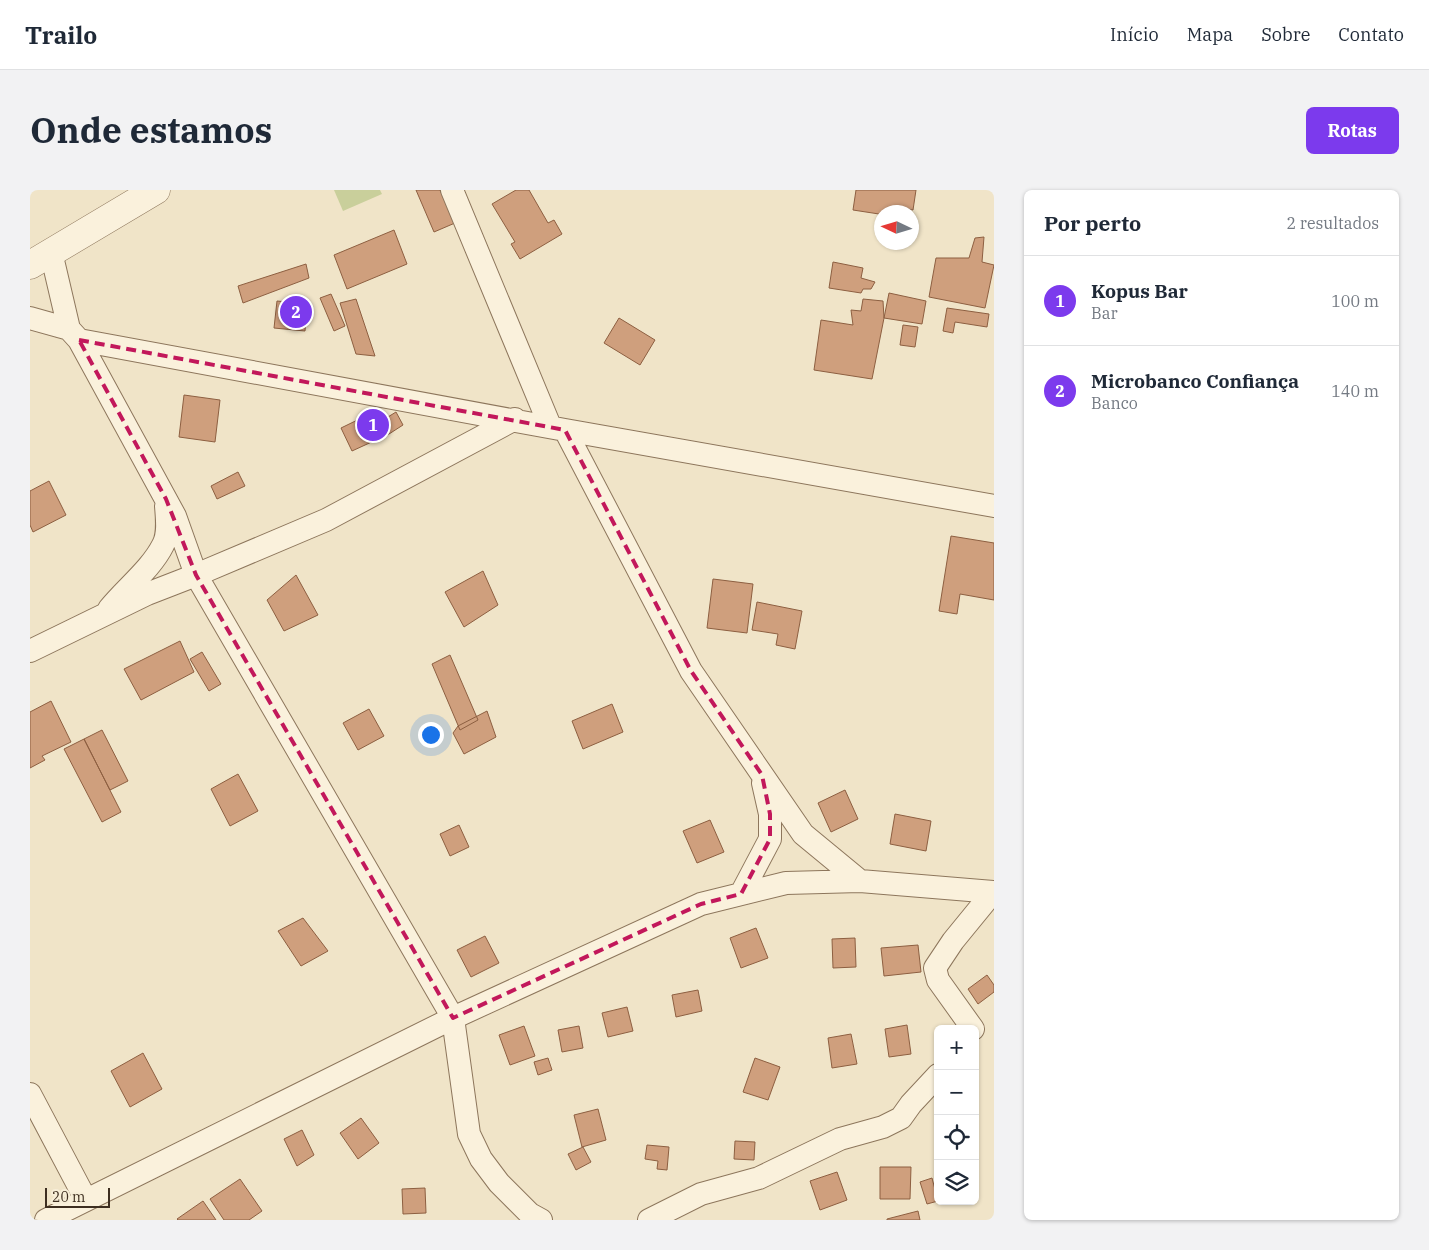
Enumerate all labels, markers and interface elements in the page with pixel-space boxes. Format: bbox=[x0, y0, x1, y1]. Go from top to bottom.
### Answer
text: Trailo bbox=[25, 19, 97, 51]
text: Início bbox=[1110, 23, 1159, 46]
text: Mapa bbox=[1187, 23, 1233, 46]
text: Sobre bbox=[1261, 23, 1310, 46]
text: Contato bbox=[1338, 23, 1404, 46]
text: Onde estamos bbox=[30, 107, 272, 153]
button: Rotas bbox=[1306, 107, 1399, 154]
north arrow bbox=[874, 205, 919, 250]
text: Por perto bbox=[1044, 209, 1141, 237]
text: 2 resultados bbox=[1287, 213, 1379, 233]
text: Kopus Bar bbox=[1091, 279, 1188, 303]
text: 1 bbox=[1055, 291, 1065, 311]
text: 100 m bbox=[1331, 291, 1379, 311]
pin: 2 bbox=[280, 293, 312, 331]
text: Bar bbox=[1091, 303, 1118, 323]
text: Microbanco Confiança bbox=[1091, 369, 1299, 393]
text: 2 bbox=[1055, 381, 1065, 401]
text: 140 m bbox=[1331, 381, 1379, 401]
text: Banco bbox=[1091, 393, 1138, 413]
pin: 1 bbox=[357, 406, 389, 444]
your location bbox=[418, 722, 444, 748]
map controls bbox=[934, 1025, 979, 1205]
button: + bbox=[934, 1025, 979, 1070]
button: − bbox=[934, 1070, 979, 1115]
button: locate bbox=[934, 1115, 979, 1160]
button: layers bbox=[934, 1160, 979, 1205]
scale bar bbox=[45, 1185, 110, 1208]
text: 20 m bbox=[52, 1188, 85, 1206]

